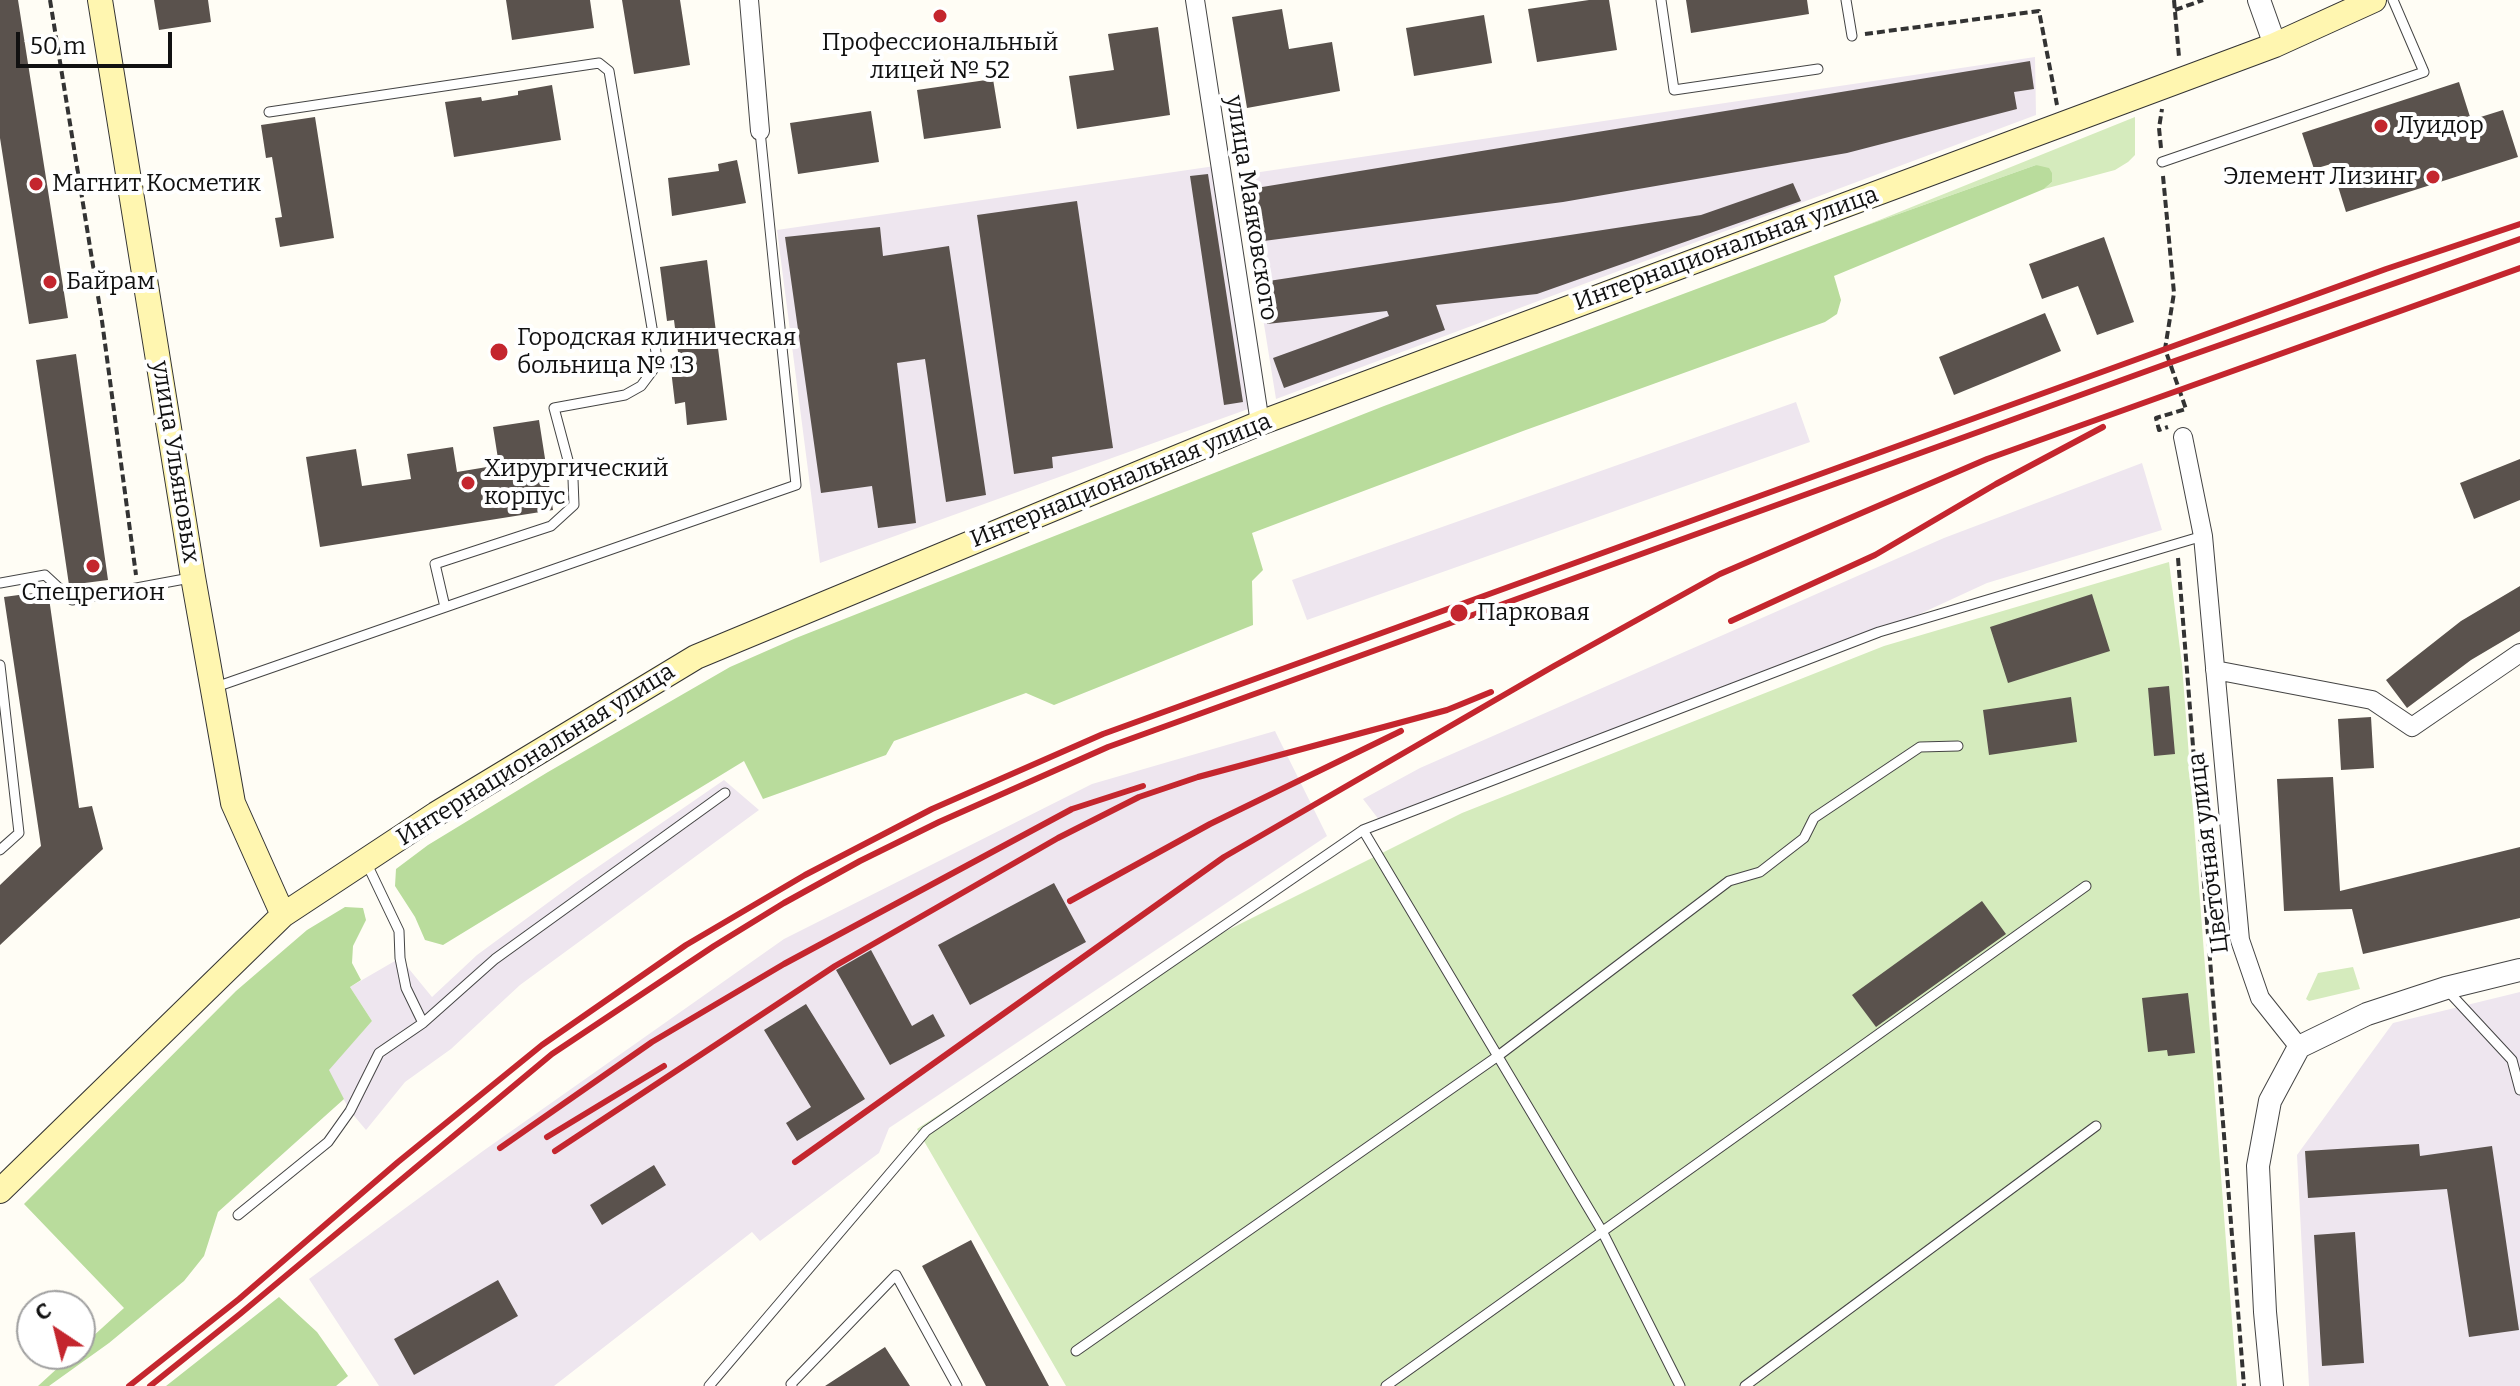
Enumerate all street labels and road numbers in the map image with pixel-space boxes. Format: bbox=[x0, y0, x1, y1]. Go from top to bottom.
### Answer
street label: улица Маяковского bbox=[1219, 94, 1283, 322]
street label: Интернациональная улица bbox=[1570, 180, 1882, 318]
street label: улица Ульяновых bbox=[145, 359, 205, 565]
street label: Интернациональная улица bbox=[966, 407, 1276, 555]
street label: Интернациональная улица bbox=[392, 657, 680, 853]
street label: Цветочная улица bbox=[2182, 751, 2236, 955]

